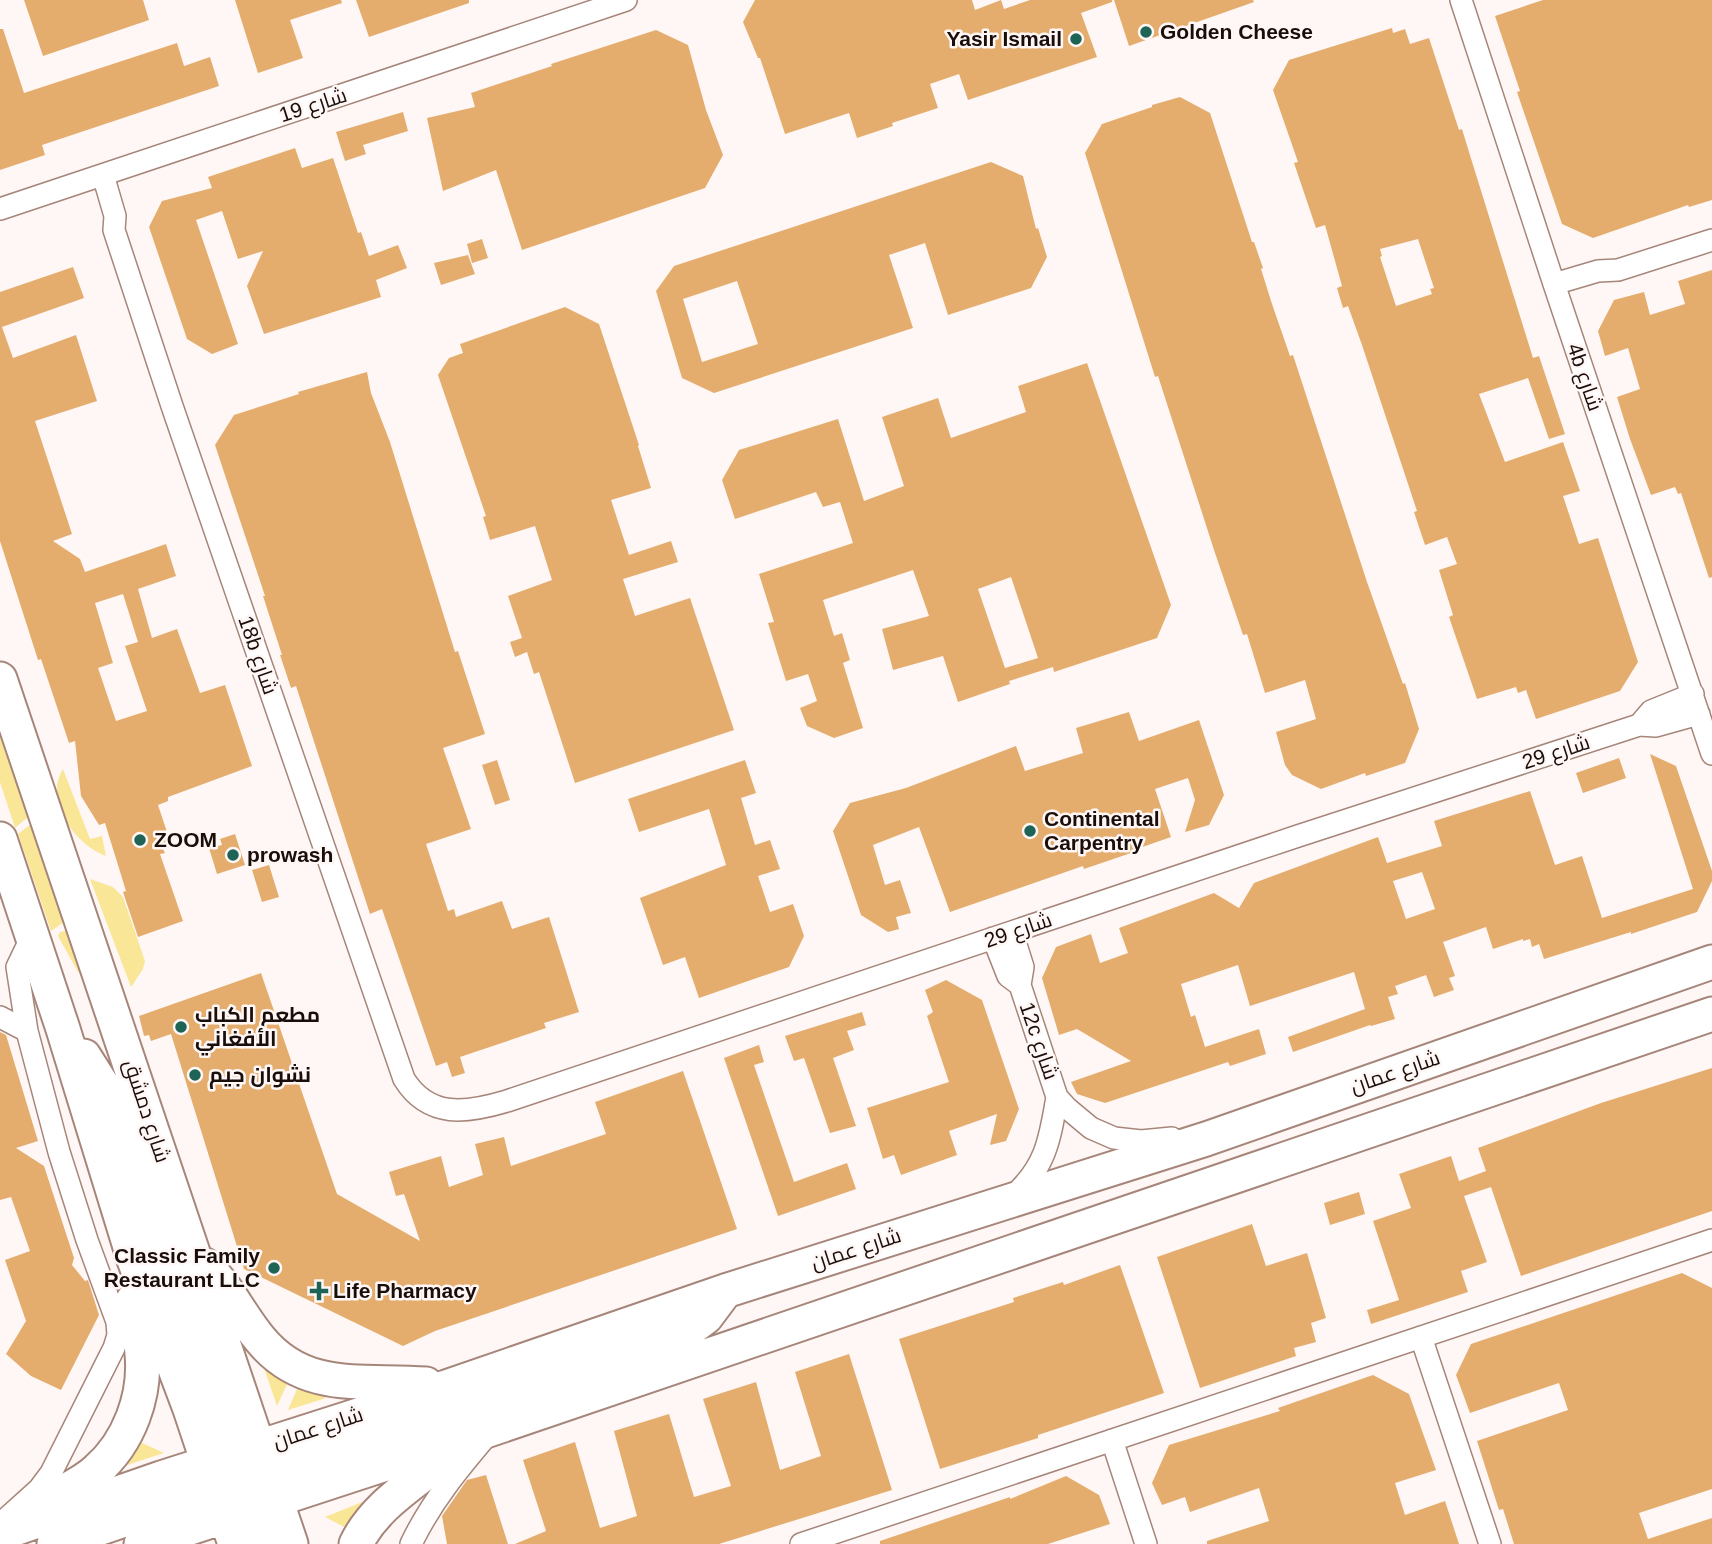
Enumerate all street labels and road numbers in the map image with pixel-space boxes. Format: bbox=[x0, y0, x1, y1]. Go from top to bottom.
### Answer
street label: شارع 19 bbox=[276, 83, 351, 129]
street label: 4b شارع bbox=[1560, 340, 1608, 415]
street label: 18b شارع bbox=[231, 613, 283, 698]
street label: شارع 29 bbox=[1519, 730, 1594, 776]
street label: شارع 29 bbox=[981, 907, 1056, 955]
street label: 12c شارع bbox=[1013, 999, 1063, 1084]
street label: شارع عمان bbox=[1347, 1045, 1444, 1100]
street label: شارع دمشق bbox=[117, 1056, 175, 1166]
street label: شارع عمان bbox=[808, 1223, 905, 1277]
street label: شارع عمان bbox=[270, 1402, 367, 1456]

